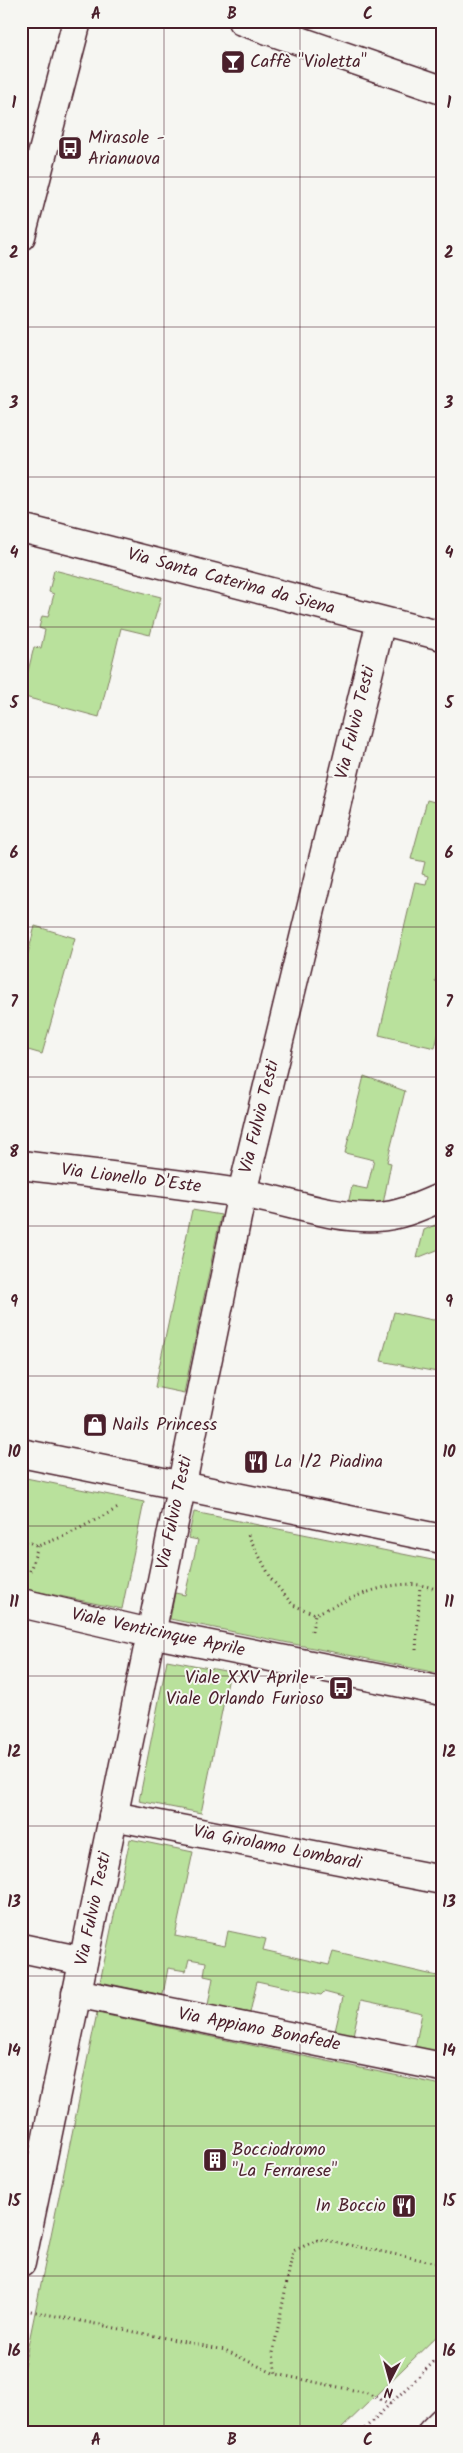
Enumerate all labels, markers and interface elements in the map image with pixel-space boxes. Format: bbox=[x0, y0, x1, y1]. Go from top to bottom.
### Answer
text: A bbox=[91, 2, 101, 27]
text: B bbox=[227, 2, 237, 27]
text: C bbox=[363, 2, 373, 27]
place label: Caffè "Violetta" bbox=[250, 48, 367, 77]
bar icon: Caffè "Violetta" bbox=[220, 49, 246, 75]
text: 1 bbox=[12, 91, 17, 116]
text: 1 bbox=[447, 91, 452, 116]
place label: Mirasole - Arianuova bbox=[88, 124, 165, 174]
bus stop icon: Mirasole - Arianuova bbox=[57, 135, 83, 161]
text: 2 bbox=[9, 241, 19, 266]
text: 2 bbox=[444, 241, 454, 266]
text: 3 bbox=[9, 391, 19, 416]
text: 3 bbox=[444, 391, 454, 416]
street label: Via Santa Caterina da Siena bbox=[124, 540, 338, 624]
text: 4 bbox=[10, 541, 19, 566]
text: 4 bbox=[445, 541, 454, 566]
street label: Via Fulvio Testi bbox=[328, 663, 384, 783]
text: 5 bbox=[9, 691, 20, 716]
text: 5 bbox=[444, 691, 455, 716]
text: 6 bbox=[10, 841, 19, 866]
text: 6 bbox=[445, 841, 454, 866]
text: 7 bbox=[10, 990, 18, 1015]
text: 7 bbox=[445, 990, 453, 1015]
street label: Via Fulvio Testi bbox=[232, 1057, 288, 1177]
text: 8 bbox=[9, 1140, 19, 1165]
text: 8 bbox=[444, 1140, 454, 1165]
street label: Via Lionello D'Este bbox=[59, 1156, 203, 1202]
text: 9 bbox=[10, 1290, 18, 1315]
text: 9 bbox=[445, 1290, 453, 1315]
place label: Nails Princess bbox=[112, 1411, 218, 1440]
shop icon: Nails Princess bbox=[82, 1412, 108, 1438]
text: 10 bbox=[7, 1440, 21, 1465]
text: 10 bbox=[442, 1440, 456, 1465]
place label: La 1/2 Piadina bbox=[274, 1448, 383, 1477]
restaurant icon: La 1/2 Piadina bbox=[243, 1449, 269, 1475]
street label: Via Fulvio Testi bbox=[149, 1453, 201, 1573]
text: 11 bbox=[9, 1590, 19, 1615]
text: 11 bbox=[444, 1590, 454, 1615]
street label: Viale Venticinque Aprile bbox=[68, 1600, 248, 1666]
place label: Viale XXV Aprile - Viale Orlando Furioso bbox=[166, 1664, 324, 1714]
bus stop icon: Viale XXV Aprile - Viale Orlando Furioso bbox=[328, 1675, 354, 1701]
text: 12 bbox=[7, 1740, 21, 1765]
text: 12 bbox=[442, 1740, 456, 1765]
street label: Via Girolamo Lombardi bbox=[190, 1817, 364, 1879]
street label: Via Fulvio Testi bbox=[68, 1849, 120, 1969]
text: 13 bbox=[7, 1890, 21, 1915]
text: 13 bbox=[442, 1890, 456, 1915]
street label: Via Appiano Bonafede bbox=[175, 2000, 343, 2060]
text: 14 bbox=[7, 2039, 21, 2064]
text: 14 bbox=[442, 2039, 456, 2064]
place label: Bocciodromo "La Ferrarese" bbox=[232, 2136, 337, 2186]
building icon: Bocciodromo "La Ferrarese" bbox=[202, 2147, 228, 2173]
text: 15 bbox=[8, 2189, 22, 2214]
text: 15 bbox=[443, 2189, 457, 2214]
place label: In Boccio bbox=[316, 2192, 386, 2221]
restaurant icon: In Boccio bbox=[391, 2193, 417, 2219]
text: 16 bbox=[7, 2339, 21, 2364]
text: 16 bbox=[442, 2339, 456, 2364]
north arrow bbox=[366, 2356, 416, 2406]
text: N bbox=[383, 2381, 394, 2403]
text: A bbox=[91, 2428, 101, 2453]
text: B bbox=[227, 2428, 237, 2453]
text: C bbox=[363, 2428, 373, 2453]

